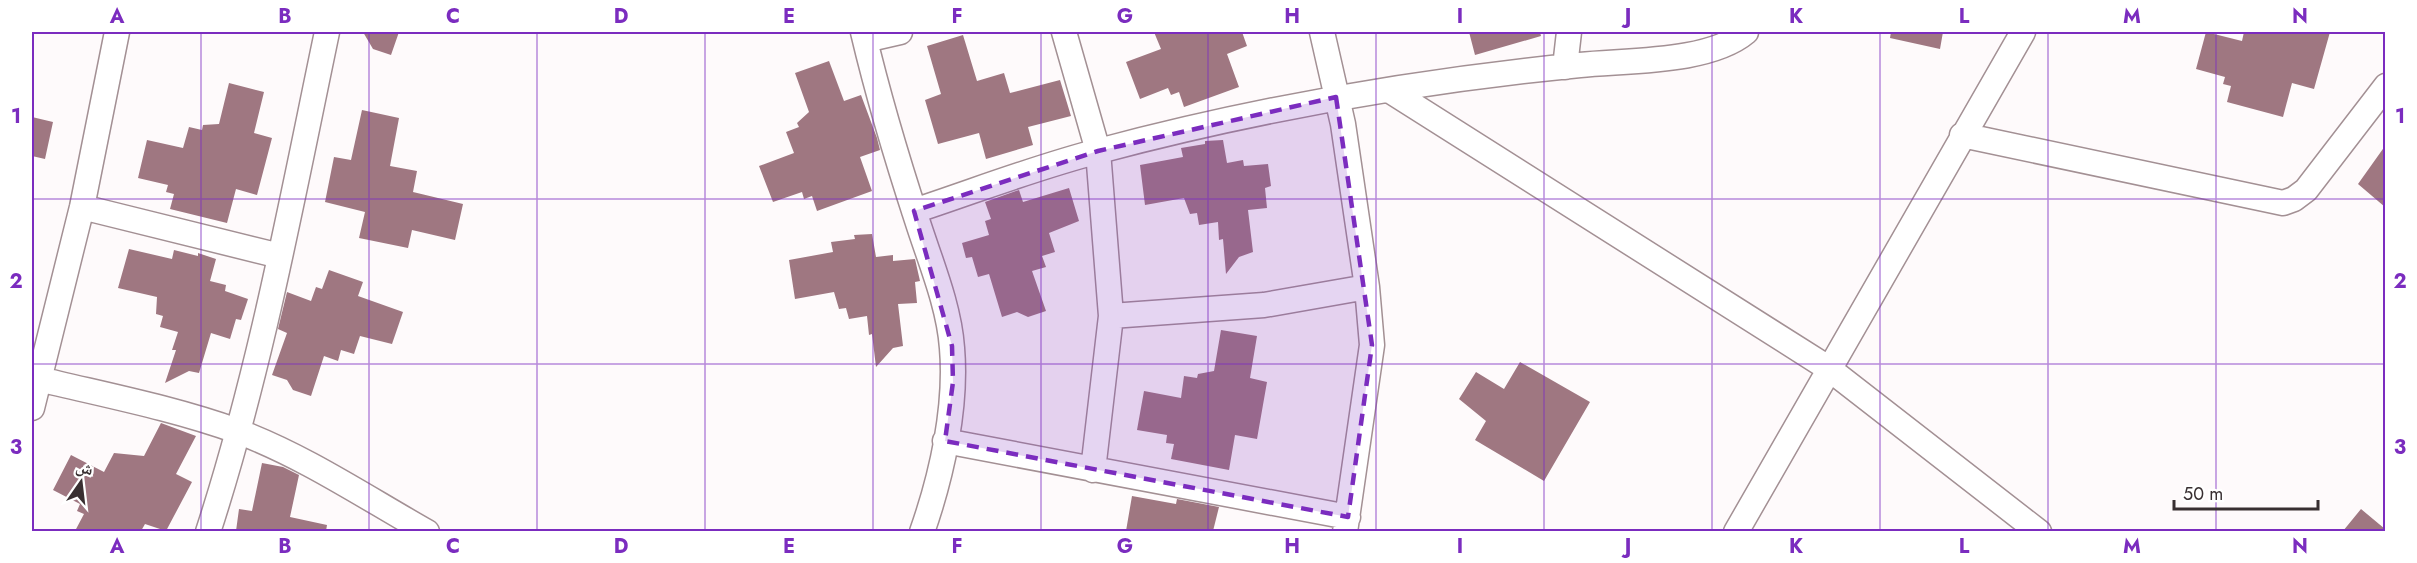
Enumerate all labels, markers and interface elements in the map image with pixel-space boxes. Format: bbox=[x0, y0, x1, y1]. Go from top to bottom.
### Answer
text: A bbox=[109, 2, 125, 31]
text: B bbox=[278, 2, 292, 31]
text: C bbox=[446, 2, 460, 31]
text: D bbox=[614, 2, 628, 31]
text: E bbox=[783, 2, 795, 31]
text: F bbox=[951, 2, 963, 31]
text: G bbox=[1117, 2, 1133, 31]
text: H bbox=[1284, 2, 1300, 31]
text: I bbox=[1457, 2, 1463, 31]
text: J bbox=[1621, 2, 1631, 31]
text: K bbox=[1789, 2, 1803, 31]
text: L bbox=[1959, 2, 1970, 31]
text: M bbox=[2123, 2, 2141, 31]
text: N bbox=[2292, 2, 2308, 31]
text: 1 bbox=[11, 102, 21, 131]
text: 1 bbox=[2395, 102, 2405, 131]
text: 2 bbox=[9, 267, 23, 296]
text: 2 bbox=[2393, 267, 2407, 296]
text: 3 bbox=[10, 433, 22, 462]
text: 3 bbox=[2394, 433, 2406, 462]
north arrow bbox=[51, 452, 111, 512]
text: ش bbox=[73, 455, 96, 481]
scale bar bbox=[2174, 473, 2318, 511]
text: 50 m bbox=[2183, 481, 2223, 507]
text: A bbox=[109, 532, 125, 561]
text: B bbox=[278, 532, 292, 561]
text: C bbox=[446, 532, 460, 561]
text: D bbox=[614, 532, 628, 561]
text: E bbox=[783, 532, 795, 561]
text: F bbox=[951, 532, 963, 561]
text: G bbox=[1117, 532, 1133, 561]
text: H bbox=[1284, 532, 1300, 561]
text: I bbox=[1457, 532, 1463, 561]
text: J bbox=[1621, 532, 1631, 561]
text: K bbox=[1789, 532, 1803, 561]
text: L bbox=[1959, 532, 1970, 561]
text: M bbox=[2123, 532, 2141, 561]
text: N bbox=[2292, 532, 2308, 561]

